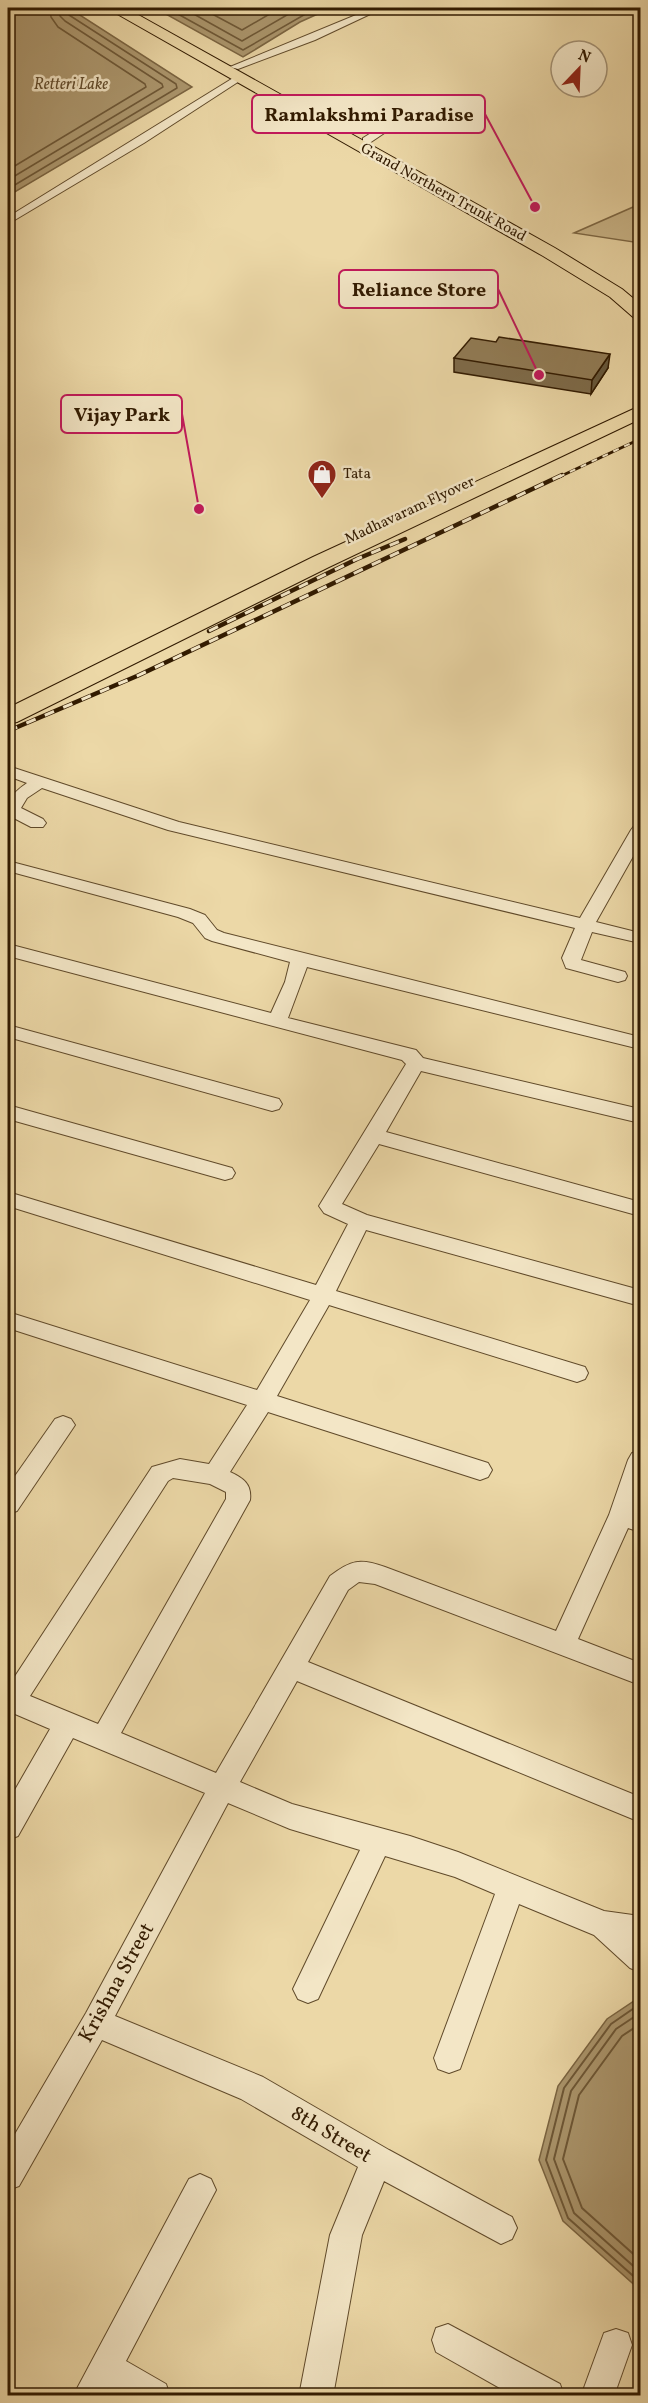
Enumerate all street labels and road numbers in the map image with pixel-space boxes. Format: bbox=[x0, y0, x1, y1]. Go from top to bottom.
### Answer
street label: Grand Northern Trunk Road bbox=[356, 139, 530, 247]
street label: Madhavaram Flyover bbox=[342, 472, 478, 550]
street label: Krishna Street bbox=[72, 1918, 162, 2048]
street label: 8th Street bbox=[285, 2099, 377, 2171]

